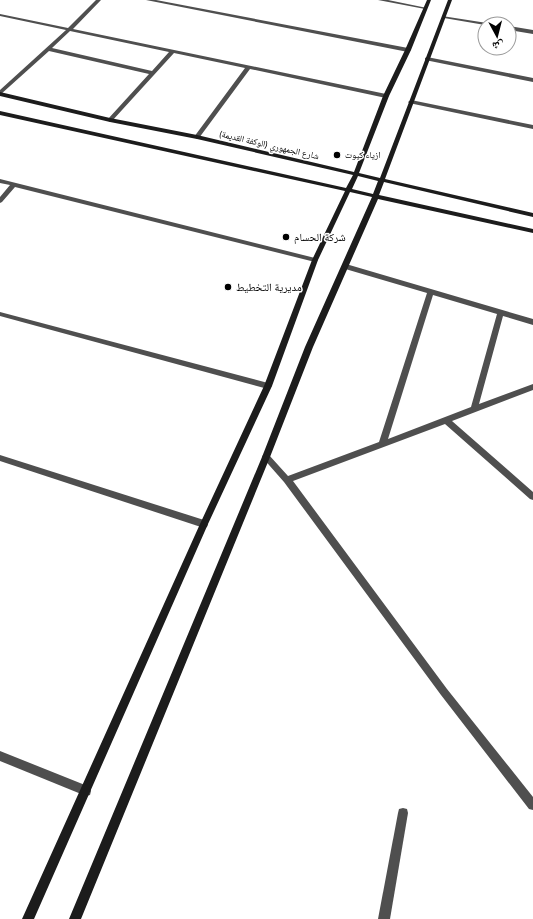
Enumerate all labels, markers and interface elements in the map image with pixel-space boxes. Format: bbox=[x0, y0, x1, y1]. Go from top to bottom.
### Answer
north arrow bbox=[477, 16, 517, 56]
text: ش bbox=[491, 37, 505, 54]
street label: شارع الجمهوري (الوكفة القديمة) bbox=[217, 128, 320, 164]
place label: ازياء كيوت bbox=[345, 149, 380, 161]
marker: ازياء كيوت bbox=[332, 150, 342, 160]
place label: شركة الحسام bbox=[294, 230, 346, 245]
marker: شركة الحسام bbox=[281, 232, 291, 242]
place label: مديرية التخطيط bbox=[236, 280, 302, 295]
marker: مديرية التخطيط bbox=[223, 282, 233, 292]

